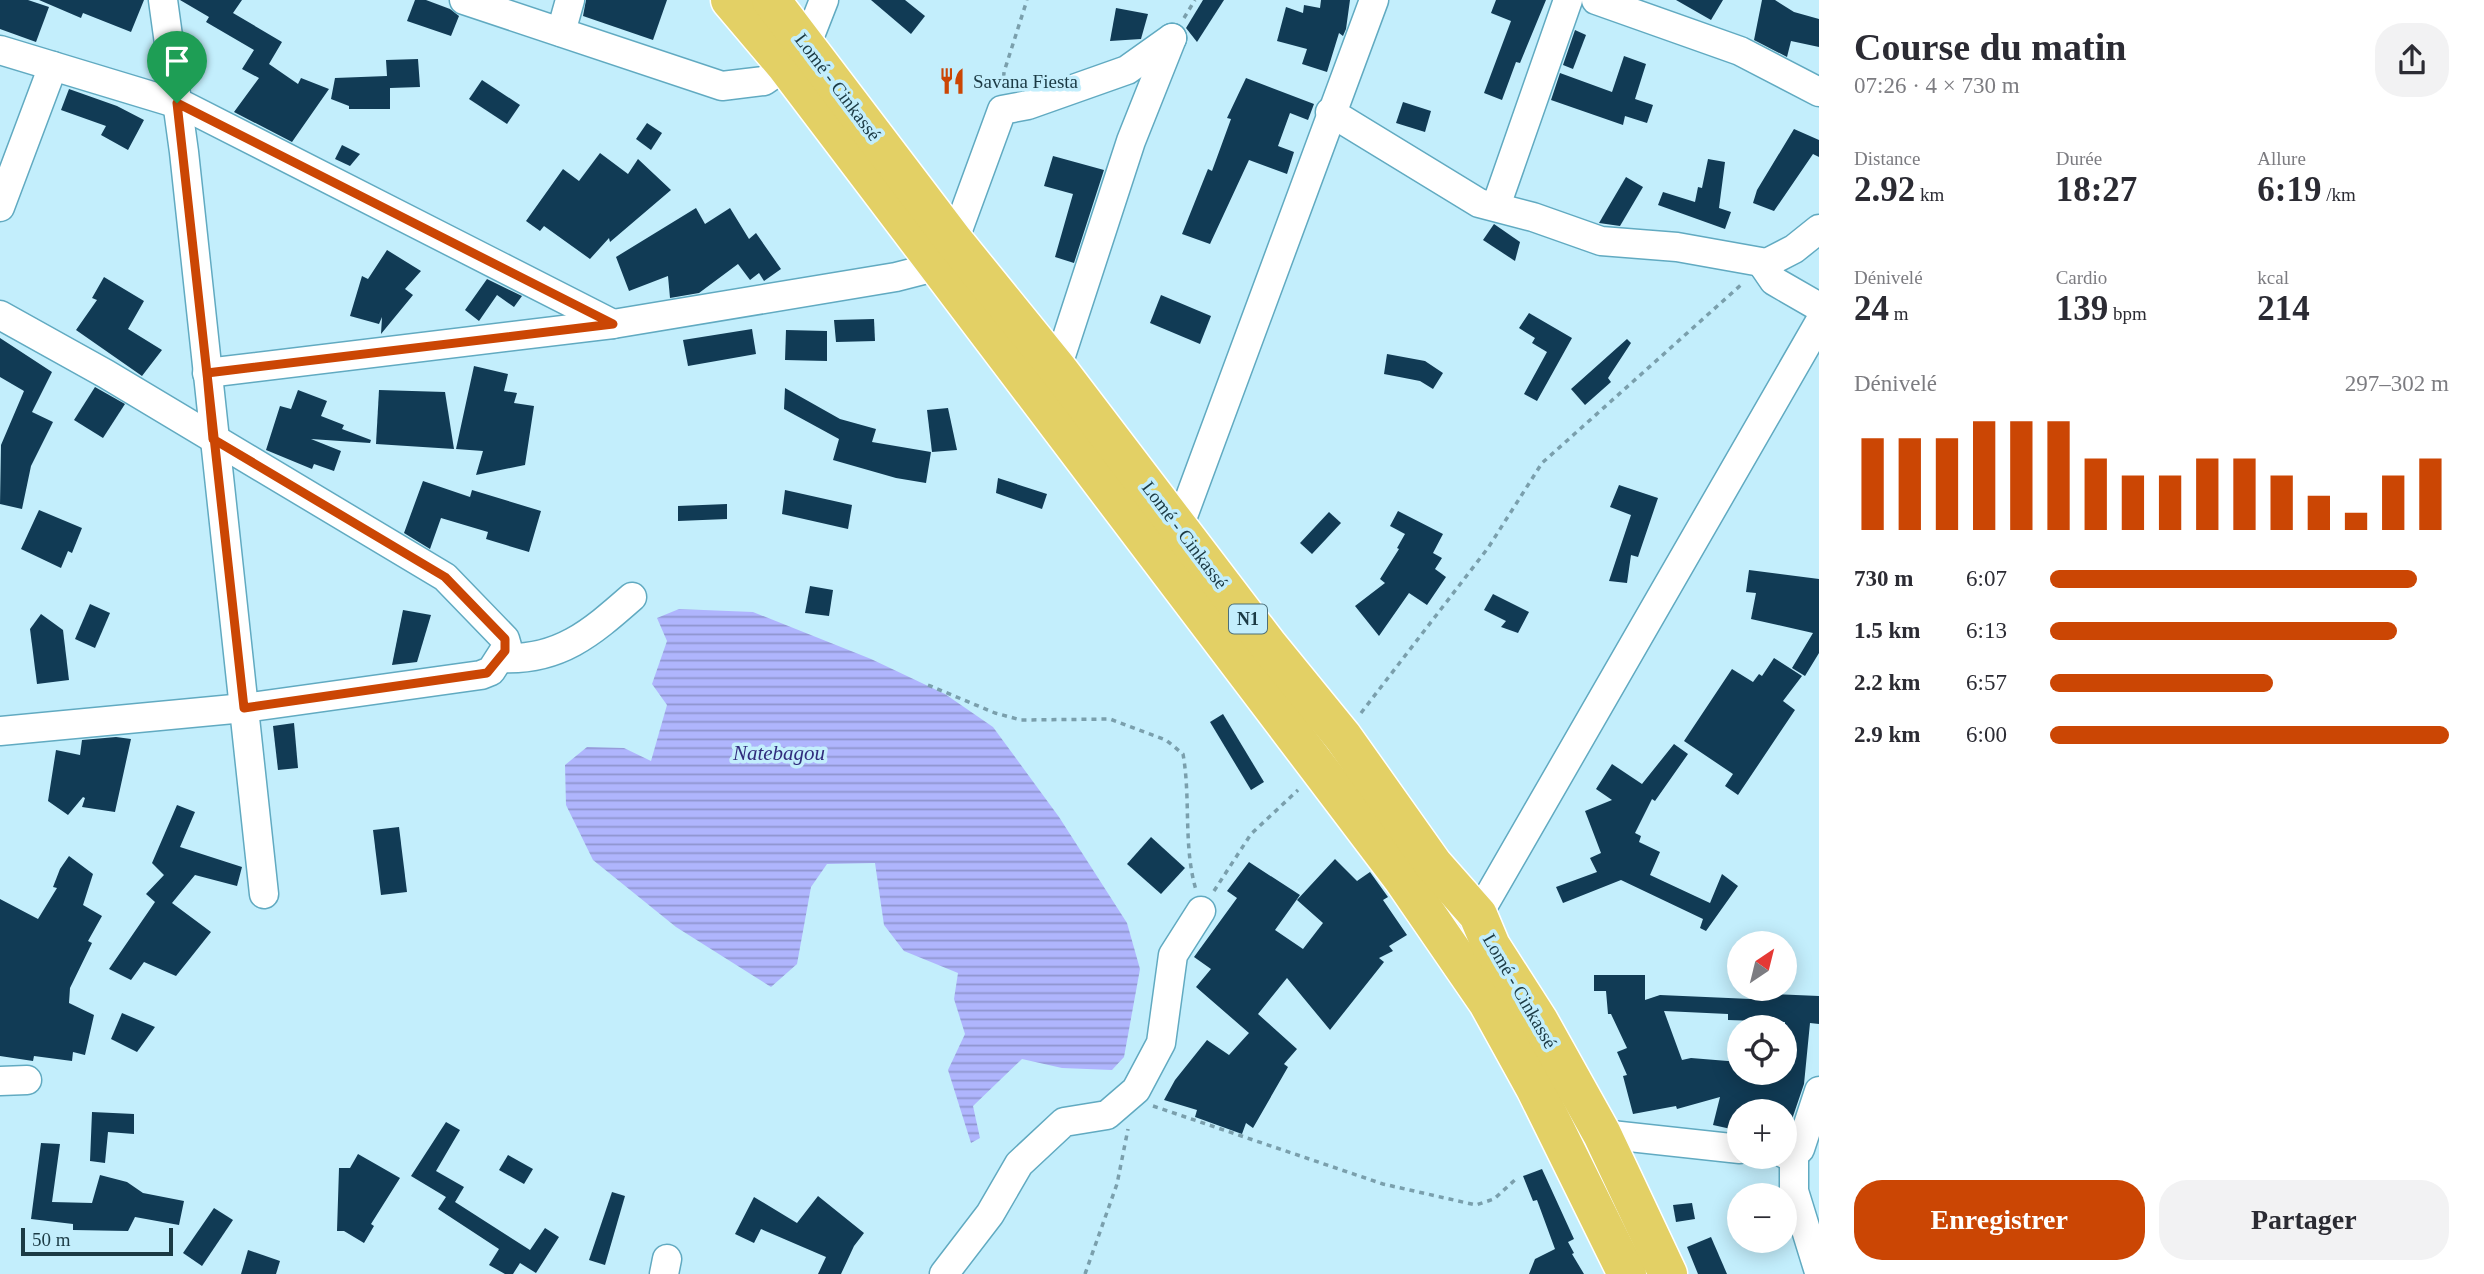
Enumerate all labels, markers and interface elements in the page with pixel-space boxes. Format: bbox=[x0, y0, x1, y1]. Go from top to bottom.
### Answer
button: share bbox=[2375, 23, 2449, 97]
text: Course du matin bbox=[1854, 26, 2126, 68]
street label: Lomé - Cinkassé bbox=[791, 29, 885, 145]
pin bbox=[147, 31, 207, 103]
icon: arrive bbox=[158, 42, 196, 80]
restaurant icon: Savana Fiesta bbox=[937, 66, 967, 96]
place label: Savana Fiesta bbox=[973, 71, 1079, 92]
text: 07:26 · 4 × 730 m bbox=[1854, 73, 2020, 98]
text: Distance bbox=[1854, 148, 1920, 169]
text: Durée bbox=[2056, 148, 2102, 169]
text: Allure bbox=[2257, 148, 2306, 169]
text: 2.92 bbox=[1854, 170, 1915, 209]
text: 18:27 bbox=[2056, 170, 2137, 209]
text: 6:19 bbox=[2257, 170, 2321, 209]
text: km bbox=[1915, 184, 1944, 205]
text: /km bbox=[2321, 184, 2356, 205]
text: Dénivelé bbox=[1854, 267, 1923, 288]
text: Cardio bbox=[2056, 267, 2107, 288]
text: kcal bbox=[2257, 267, 2289, 288]
text: 24 bbox=[1854, 289, 1889, 328]
text: 139 bbox=[2056, 289, 2108, 328]
text: 214 bbox=[2257, 289, 2310, 328]
text: m bbox=[1889, 303, 1909, 324]
text: bpm bbox=[2108, 303, 2147, 324]
text: Dénivelé bbox=[1854, 371, 1937, 396]
text: 297–302 m bbox=[2345, 371, 2449, 396]
street label: Lomé - Cinkassé bbox=[1138, 477, 1232, 593]
text: 730 m bbox=[1854, 566, 1913, 591]
text: 6:07 bbox=[1966, 566, 2007, 591]
road number: N1 bbox=[1229, 604, 1267, 634]
text: 1.5 km bbox=[1854, 618, 1920, 643]
text: 6:13 bbox=[1966, 618, 2007, 643]
text: 2.2 km bbox=[1854, 670, 1920, 695]
text: 6:57 bbox=[1966, 670, 2007, 695]
text: 2.9 km bbox=[1854, 722, 1920, 747]
text: 6:00 bbox=[1966, 722, 2007, 747]
water label: Natebagou bbox=[732, 741, 825, 765]
street label: Lomé - Cinkassé bbox=[1479, 930, 1561, 1052]
north arrow bbox=[1727, 931, 1797, 1001]
map controls bbox=[1727, 931, 1797, 1253]
button: locate bbox=[1727, 1015, 1797, 1085]
button: + bbox=[1727, 1099, 1797, 1169]
button: Enregistrer bbox=[1854, 1180, 2145, 1260]
button: Partager bbox=[2159, 1180, 2449, 1260]
button: − bbox=[1727, 1183, 1797, 1253]
scale bar bbox=[21, 1225, 173, 1257]
text: 50 m bbox=[32, 1229, 71, 1250]

